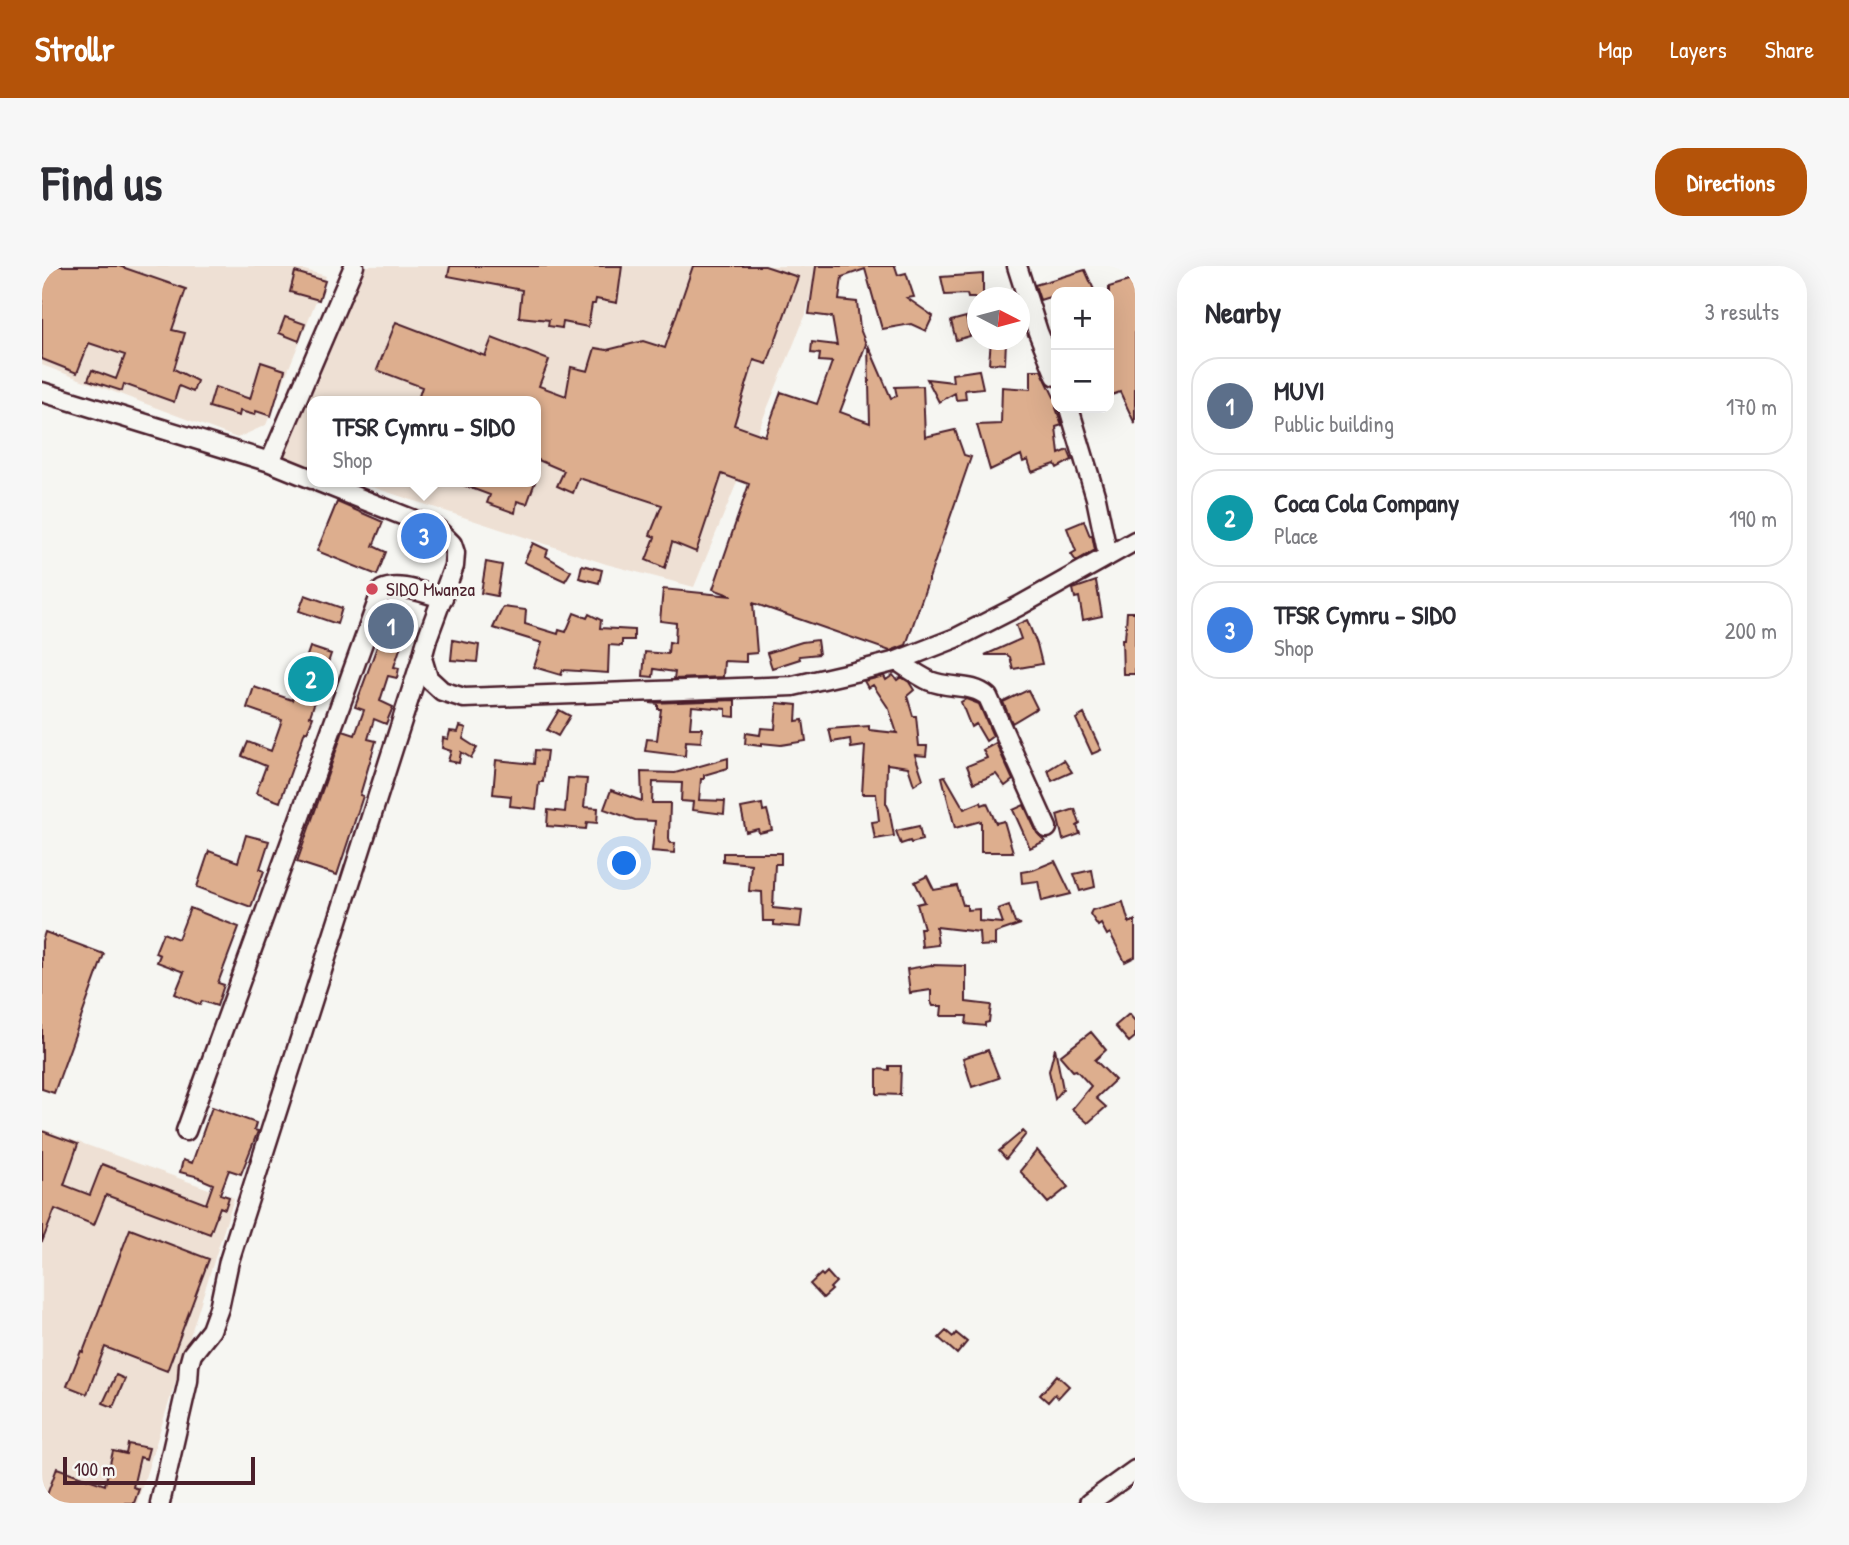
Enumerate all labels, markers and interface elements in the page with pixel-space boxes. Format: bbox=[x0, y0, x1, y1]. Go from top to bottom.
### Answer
text: Strollr bbox=[35, 27, 114, 71]
text: Map bbox=[1598, 33, 1632, 65]
text: Layers bbox=[1670, 33, 1727, 65]
text: Share bbox=[1765, 33, 1814, 65]
button: Directions bbox=[1655, 148, 1807, 216]
text: Find us bbox=[42, 149, 162, 215]
north arrow bbox=[967, 287, 1030, 350]
map controls bbox=[1051, 287, 1114, 413]
button: + bbox=[1051, 287, 1114, 350]
text: Nearby bbox=[1205, 292, 1281, 332]
text: 3 results bbox=[1704, 296, 1779, 327]
button: − bbox=[1051, 350, 1114, 413]
text: MUVI bbox=[1274, 373, 1325, 408]
text: 1 bbox=[1226, 391, 1234, 422]
text: 170 m bbox=[1726, 391, 1777, 422]
popup bbox=[307, 396, 541, 487]
text: Public building bbox=[1274, 408, 1394, 439]
text: TFSR Cymru - SIDO bbox=[333, 409, 515, 444]
text: Shop bbox=[333, 444, 372, 475]
text: Coca Cola Company bbox=[1274, 485, 1459, 520]
text: 2 bbox=[1225, 503, 1235, 534]
text: 190 m bbox=[1729, 503, 1777, 534]
pin: 3 bbox=[401, 510, 447, 562]
text: Place bbox=[1274, 520, 1318, 551]
place label: SIDO Mwanza bbox=[386, 576, 475, 602]
marker: SIDO Mwanza bbox=[364, 581, 380, 597]
text: TFSR Cymru - SIDO bbox=[1274, 597, 1456, 632]
pin: 1 bbox=[368, 600, 414, 652]
text: 3 bbox=[1225, 615, 1235, 646]
text: 200 m bbox=[1725, 615, 1777, 646]
text: Shop bbox=[1274, 632, 1313, 663]
pin: 2 bbox=[288, 653, 334, 705]
your location bbox=[607, 846, 641, 880]
scale bar bbox=[63, 1454, 256, 1486]
text: 100 m bbox=[74, 1456, 115, 1482]

